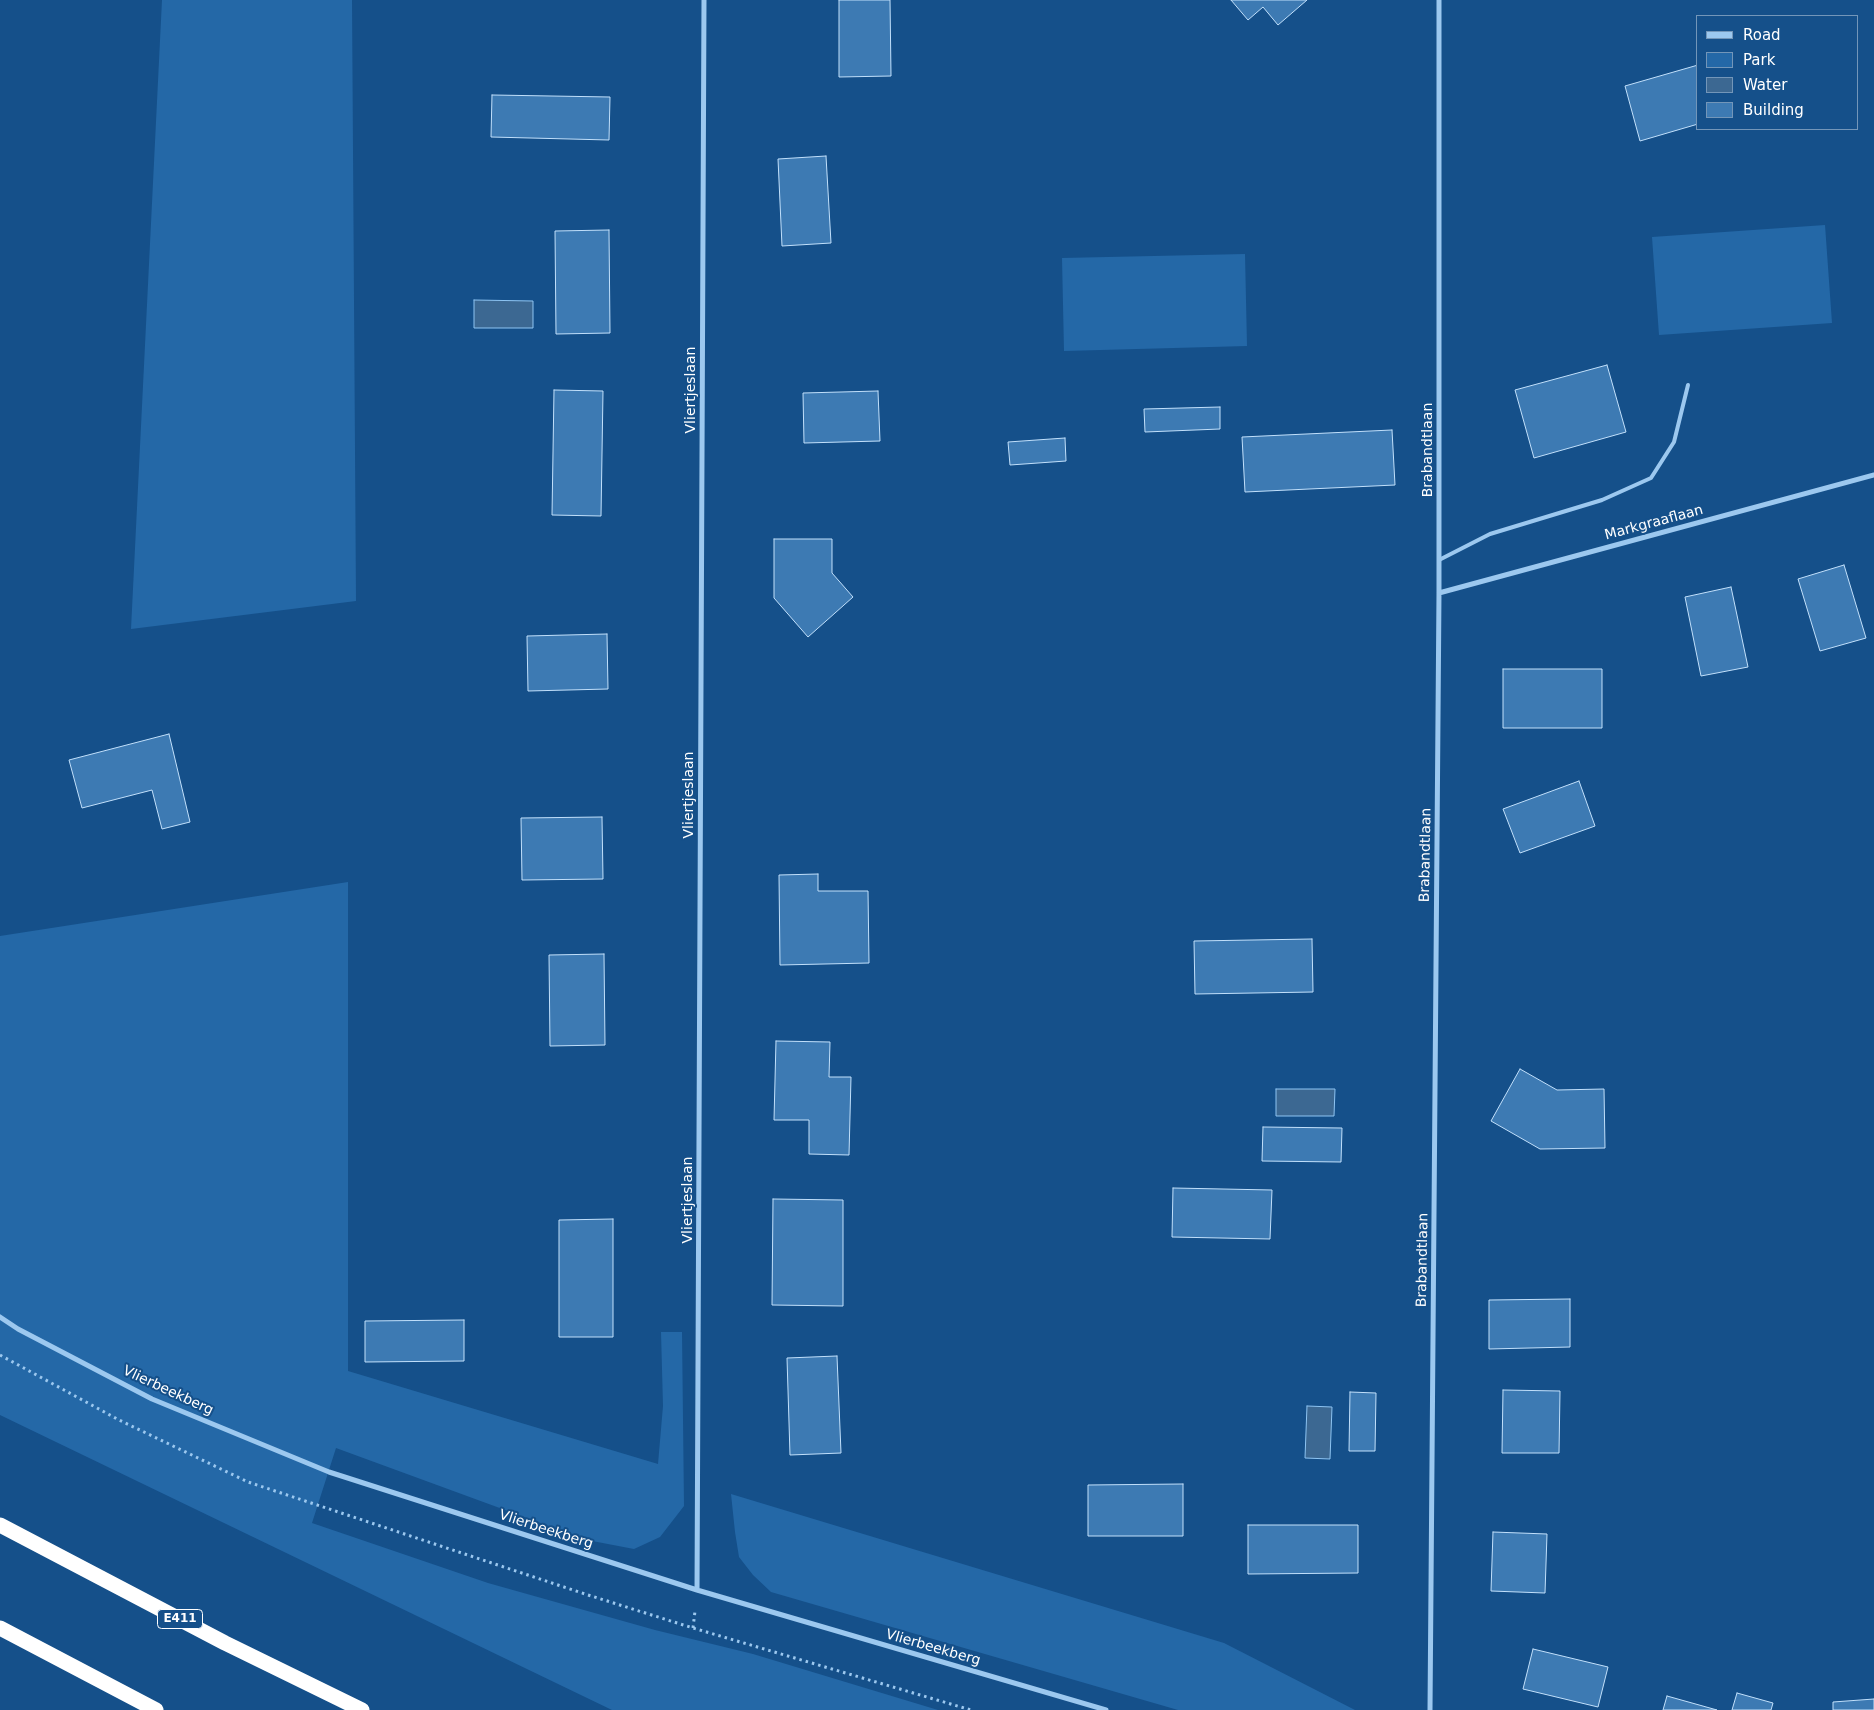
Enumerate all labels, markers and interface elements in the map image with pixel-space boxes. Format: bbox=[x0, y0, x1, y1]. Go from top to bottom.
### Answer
legend bbox=[1696, 15, 1859, 130]
text: Road bbox=[1743, 26, 1781, 44]
text: Park bbox=[1743, 51, 1775, 69]
text: Water bbox=[1743, 76, 1787, 94]
text: Building bbox=[1743, 101, 1804, 119]
street label: Vliertjeslaan bbox=[683, 347, 699, 433]
street label: Brabandtlaan bbox=[1420, 403, 1436, 497]
street label: Markgraaflaan bbox=[1603, 502, 1705, 544]
street label: Vliertjeslaan bbox=[681, 752, 697, 838]
street label: Brabandtlaan bbox=[1417, 808, 1435, 902]
street label: Vliertjeslaan bbox=[680, 1157, 696, 1243]
street label: Brabandtlaan bbox=[1414, 1213, 1432, 1307]
street label: Vlierbeekberg bbox=[120, 1363, 216, 1419]
street label: Vlierbeekberg bbox=[497, 1507, 595, 1553]
road number: E411 bbox=[158, 1610, 202, 1628]
street label: Vlierbeekberg bbox=[884, 1626, 982, 1670]

